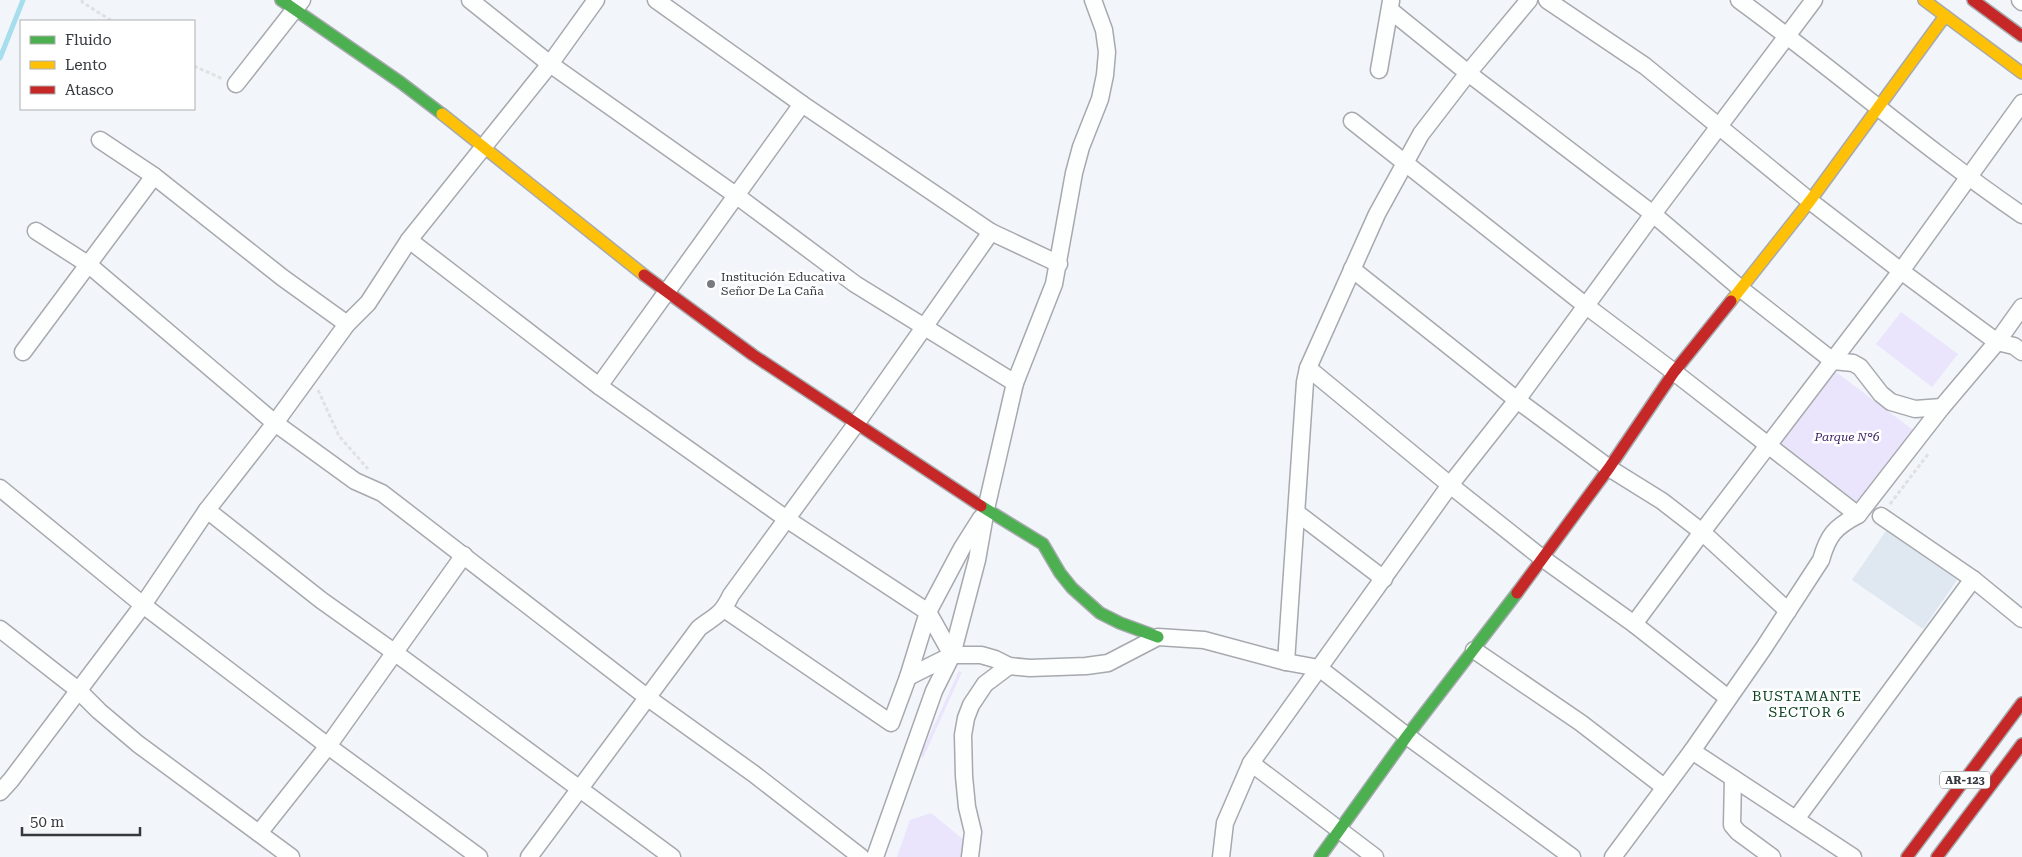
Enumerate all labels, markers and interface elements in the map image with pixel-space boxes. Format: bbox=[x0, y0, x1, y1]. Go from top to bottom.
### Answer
legend bbox=[20, 20, 195, 110]
text: Fluido bbox=[65, 31, 112, 49]
text: Lento bbox=[65, 56, 107, 74]
text: Atasco bbox=[65, 81, 114, 99]
place label: Institución Educativa Señor De La Caña bbox=[721, 270, 846, 298]
marker: Institución Educativa Señor De La Caña bbox=[705, 278, 717, 290]
park label: Parque N°6 bbox=[1813, 430, 1880, 444]
district label: BUSTAMANTE SECTOR 6 bbox=[1752, 688, 1862, 720]
road number: AR-123 bbox=[1940, 772, 1990, 788]
scale bar bbox=[22, 804, 140, 836]
text: 50 m bbox=[30, 813, 65, 831]

